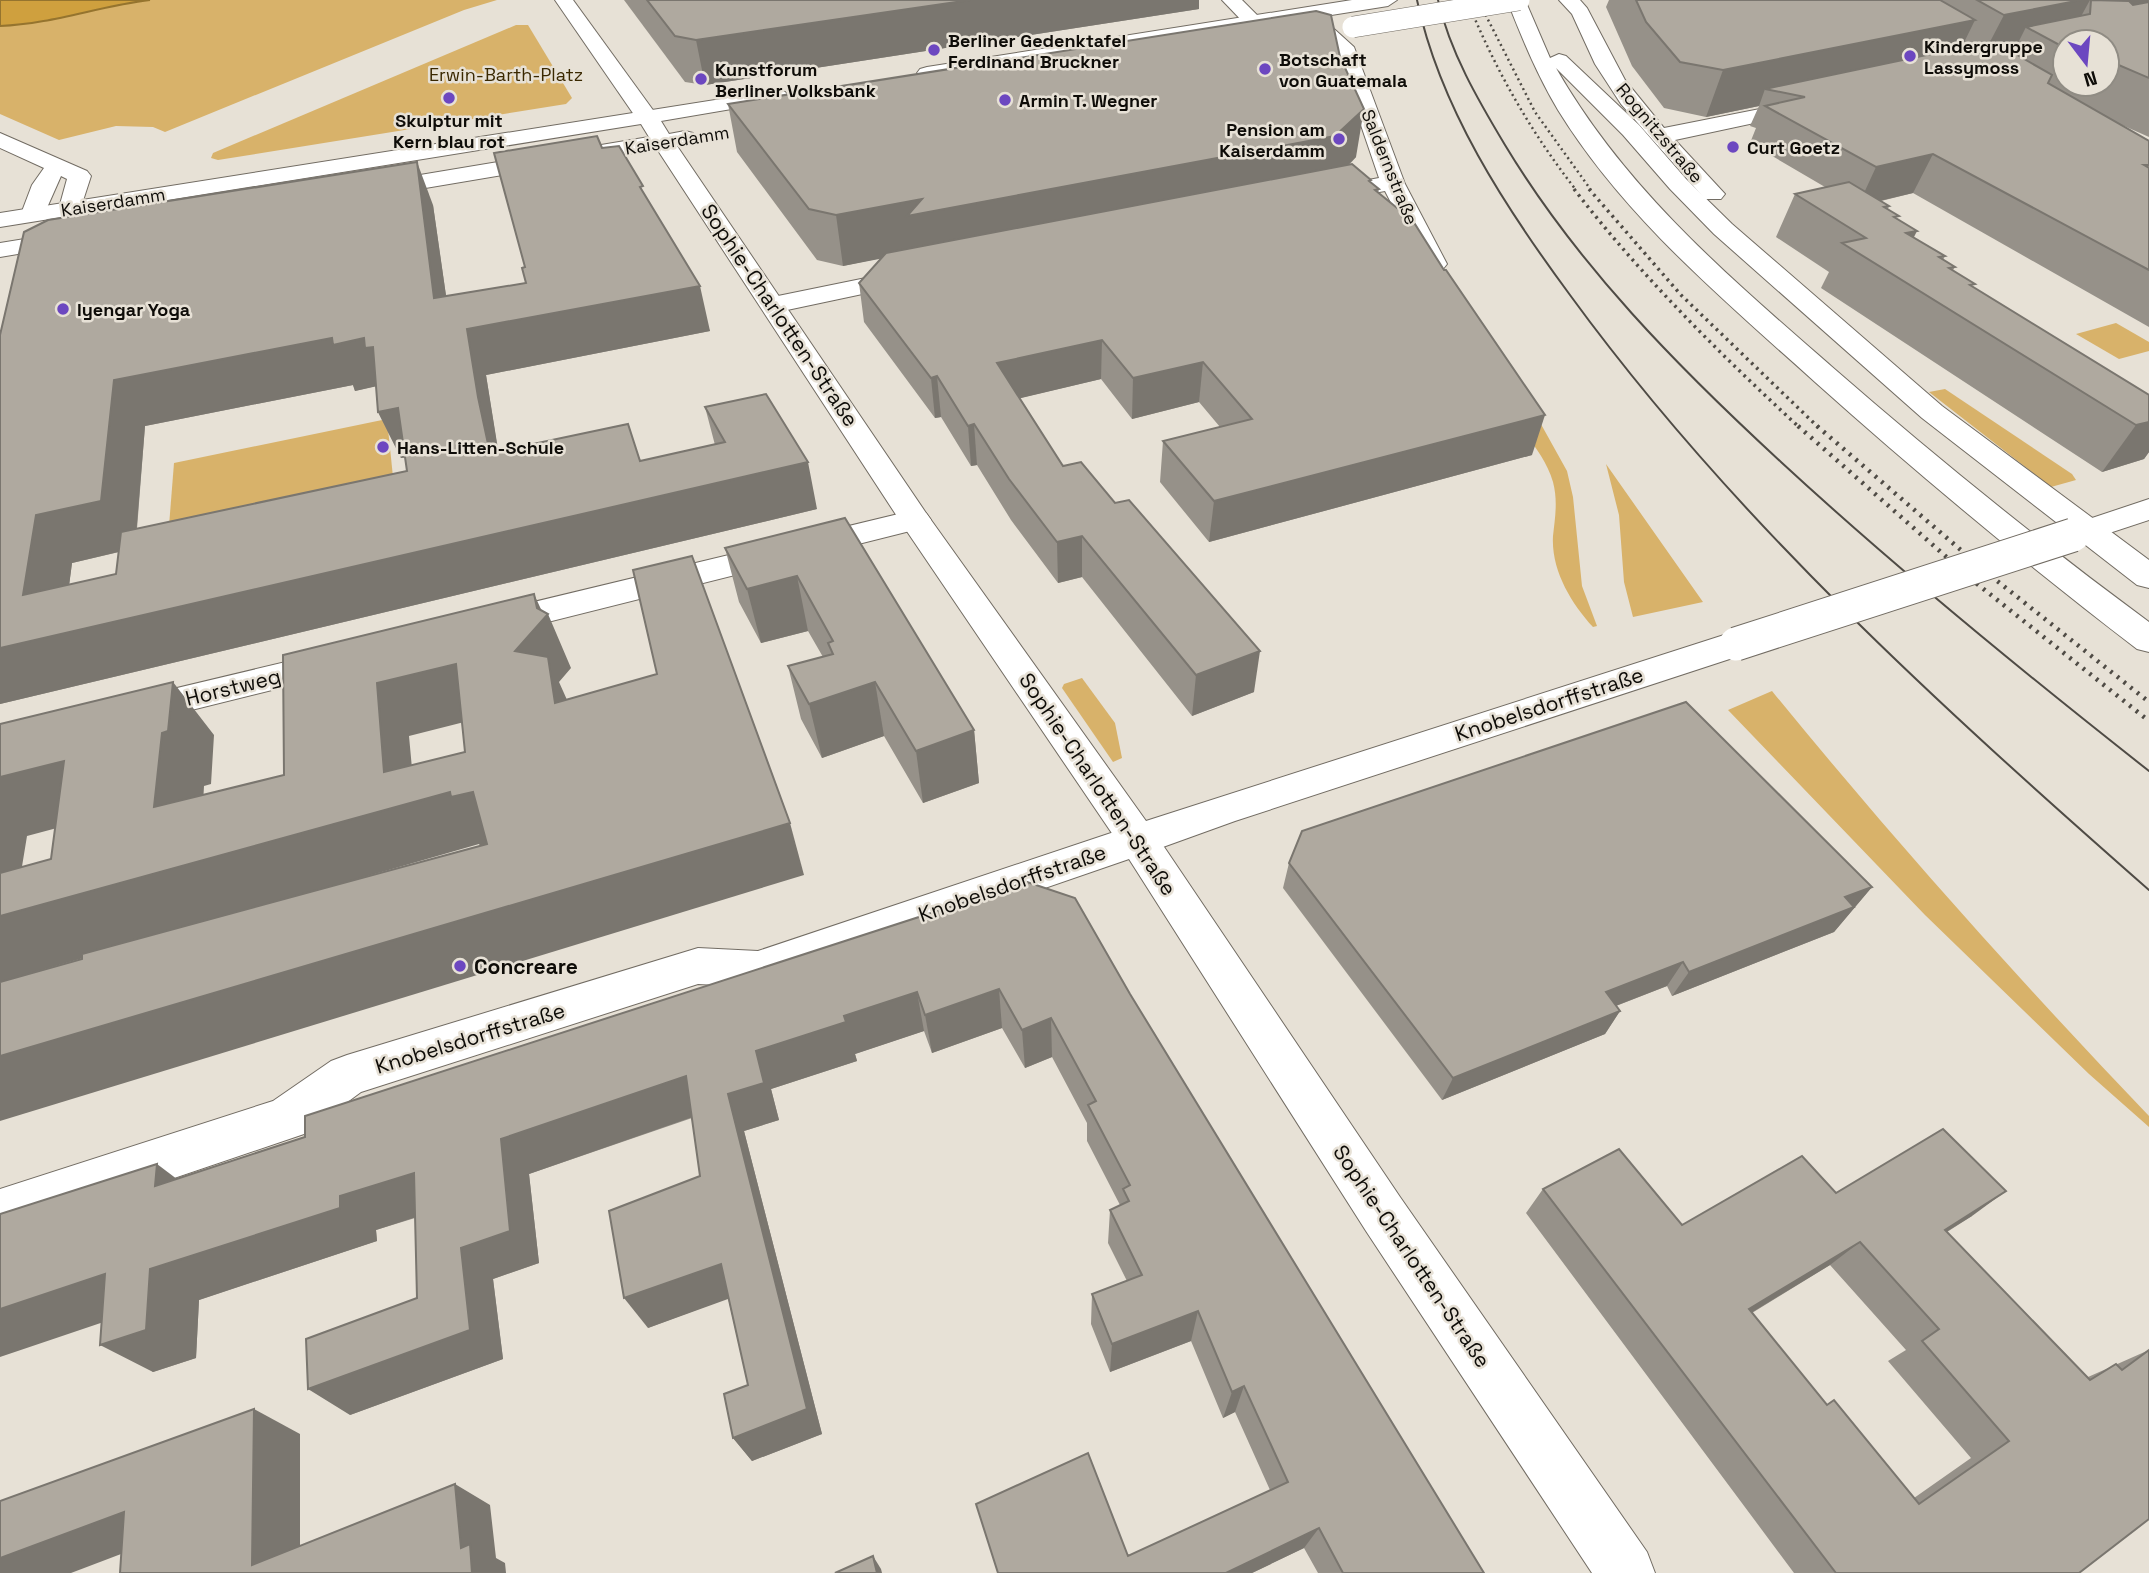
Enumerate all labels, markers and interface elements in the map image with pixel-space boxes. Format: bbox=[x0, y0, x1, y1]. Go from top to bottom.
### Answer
north arrow bbox=[2051, 28, 2121, 98]
place label: Berliner Gedenktafel Ferdinand Bruckner bbox=[948, 29, 1126, 73]
place label: Kindergruppe Lassymoss bbox=[1924, 35, 2043, 79]
marker: Berliner Gedenktafel Ferdinand Bruckner bbox=[926, 42, 942, 58]
place label: Botschaft von Guatemala bbox=[1279, 48, 1408, 92]
marker: Kindergruppe Lassymoss bbox=[1902, 48, 1918, 64]
place label: Kunstforum Berliner Volksbank bbox=[715, 58, 876, 102]
marker: Botschaft von Guatemala bbox=[1257, 61, 1273, 77]
park label: Erwin-Barth-Platz bbox=[429, 63, 583, 86]
text: N bbox=[2081, 65, 2100, 93]
marker: Kunstforum Berliner Volksbank bbox=[693, 71, 709, 87]
street label: Rognitzstraße bbox=[1611, 78, 1709, 188]
place label: Armin T. Wegner bbox=[1019, 89, 1158, 112]
marker: Skulptur mit Kern blau rot bbox=[441, 90, 457, 106]
marker: Armin T. Wegner bbox=[997, 92, 1013, 108]
street label: Saldernstraße bbox=[1356, 106, 1424, 228]
place label: Skulptur mit Kern blau rot bbox=[393, 109, 505, 153]
place label: Pension am Kaiserdamm bbox=[1219, 118, 1325, 162]
street label: Kaiserdamm bbox=[623, 120, 731, 160]
marker: Pension am Kaiserdamm bbox=[1331, 131, 1347, 147]
place label: Curt Goetz bbox=[1747, 136, 1840, 159]
marker: Curt Goetz bbox=[1725, 139, 1741, 155]
street label: Kaiserdamm bbox=[59, 182, 167, 222]
street label: Sophie-Charlotten-Straße bbox=[695, 198, 865, 432]
place label: Iyengar Yoga bbox=[77, 298, 191, 321]
marker: Iyengar Yoga bbox=[55, 301, 71, 317]
place label: Hans-Litten-Schule bbox=[397, 436, 564, 459]
marker: Hans-Litten-Schule bbox=[375, 439, 391, 455]
street label: Knobelsdorffstraße bbox=[1451, 661, 1647, 747]
street label: Horstweg bbox=[182, 662, 284, 712]
street label: Sophie-Charlotten-Straße bbox=[1013, 667, 1183, 901]
street label: Knobelsdorffstraße bbox=[915, 838, 1109, 928]
place label: Concreare bbox=[474, 953, 578, 980]
marker: Concreare bbox=[452, 958, 468, 974]
street label: Knobelsdorffstraße bbox=[372, 996, 568, 1080]
street label: Sophie-Charlotten-Straße bbox=[1327, 1139, 1497, 1373]

